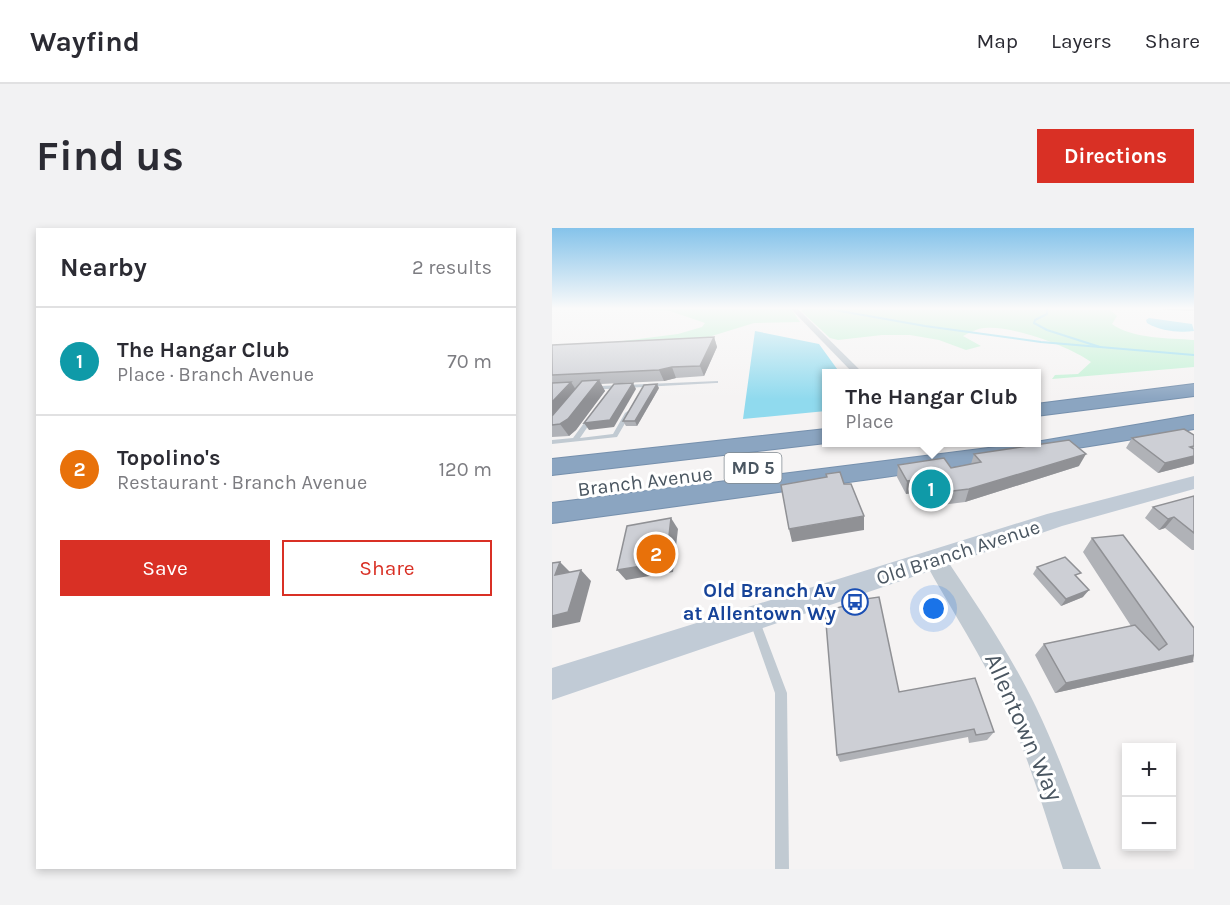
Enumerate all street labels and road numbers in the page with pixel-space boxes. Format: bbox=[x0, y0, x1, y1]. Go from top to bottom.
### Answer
road number: MD 5 bbox=[724, 453, 782, 483]
street label: Branch Avenue bbox=[576, 462, 714, 501]
street label: Old Branch Avenue bbox=[873, 515, 1043, 590]
street label: Allentown Way bbox=[979, 649, 1069, 805]

